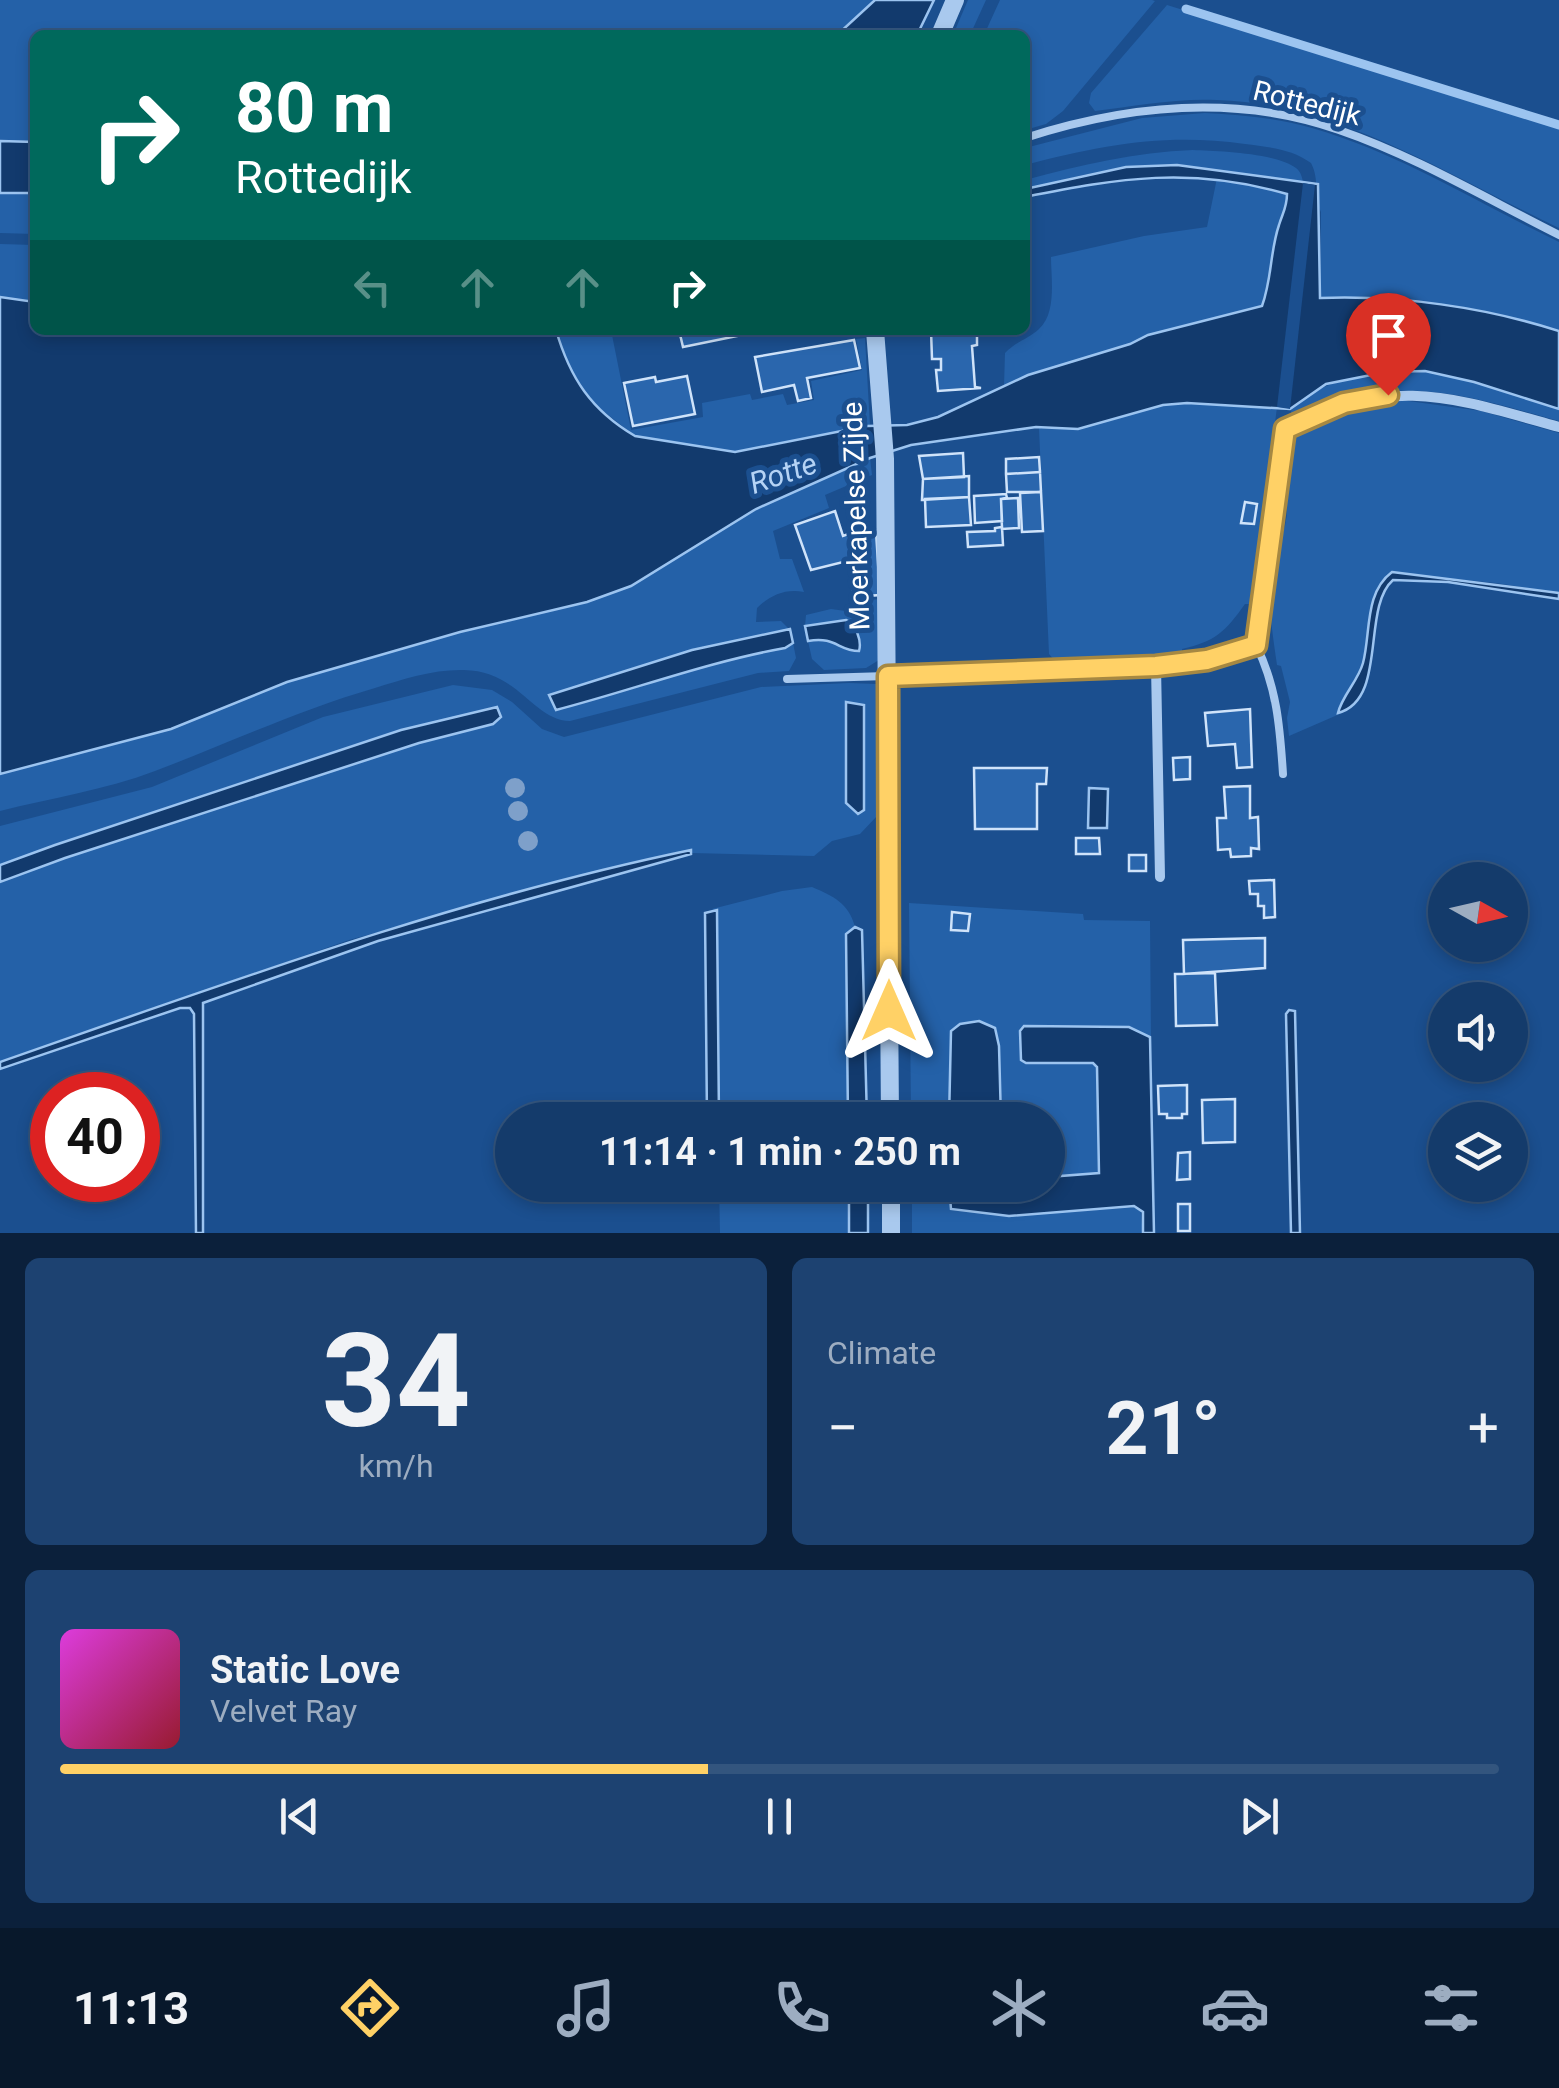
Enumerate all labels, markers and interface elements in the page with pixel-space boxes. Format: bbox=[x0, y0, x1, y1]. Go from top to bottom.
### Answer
text: 80 m bbox=[235, 67, 393, 149]
icon: right bbox=[70, 70, 200, 200]
street label: Rottedijk bbox=[1250, 74, 1365, 132]
text: Rottedijk bbox=[235, 151, 412, 204]
icon: left bbox=[345, 260, 400, 315]
icon: ahead bbox=[450, 260, 505, 315]
icon: ahead bbox=[555, 260, 610, 315]
icon: right bbox=[660, 260, 715, 315]
pin bbox=[1346, 293, 1431, 396]
icon: arrive bbox=[1361, 308, 1416, 363]
street label: Moerkapelse Zijde bbox=[836, 401, 876, 631]
water label: Rotte bbox=[745, 445, 821, 501]
north arrow bbox=[1428, 862, 1528, 962]
map controls bbox=[1428, 862, 1528, 1202]
position arrow bbox=[837, 959, 941, 1063]
button: sound bbox=[1428, 982, 1528, 1082]
speed limit sign: 40 bbox=[30, 1072, 160, 1202]
button: layers bbox=[1428, 1102, 1528, 1202]
text: 11:14 · 1 min · 250 m bbox=[599, 1130, 961, 1174]
text: 34 bbox=[321, 1305, 471, 1458]
text: Climate bbox=[827, 1334, 936, 1372]
text: 21° bbox=[1105, 1384, 1221, 1472]
text: − bbox=[827, 1396, 858, 1460]
text: + bbox=[1468, 1396, 1499, 1460]
text: km/h bbox=[358, 1447, 434, 1485]
text: Static Love bbox=[210, 1648, 400, 1692]
text: Velvet Ray bbox=[210, 1692, 357, 1730]
icon: previous bbox=[272, 1789, 327, 1844]
icon: pause bbox=[752, 1789, 807, 1844]
icon: next bbox=[1232, 1789, 1287, 1844]
icon: directions bbox=[335, 1973, 405, 2043]
icon: music bbox=[551, 1973, 621, 2043]
icon: phone bbox=[767, 1973, 837, 2043]
icon: climate bbox=[984, 1973, 1054, 2043]
icon: car bbox=[1200, 1973, 1270, 2043]
icon: filters bbox=[1416, 1973, 1486, 2043]
text: 11:13 bbox=[73, 1982, 189, 2035]

